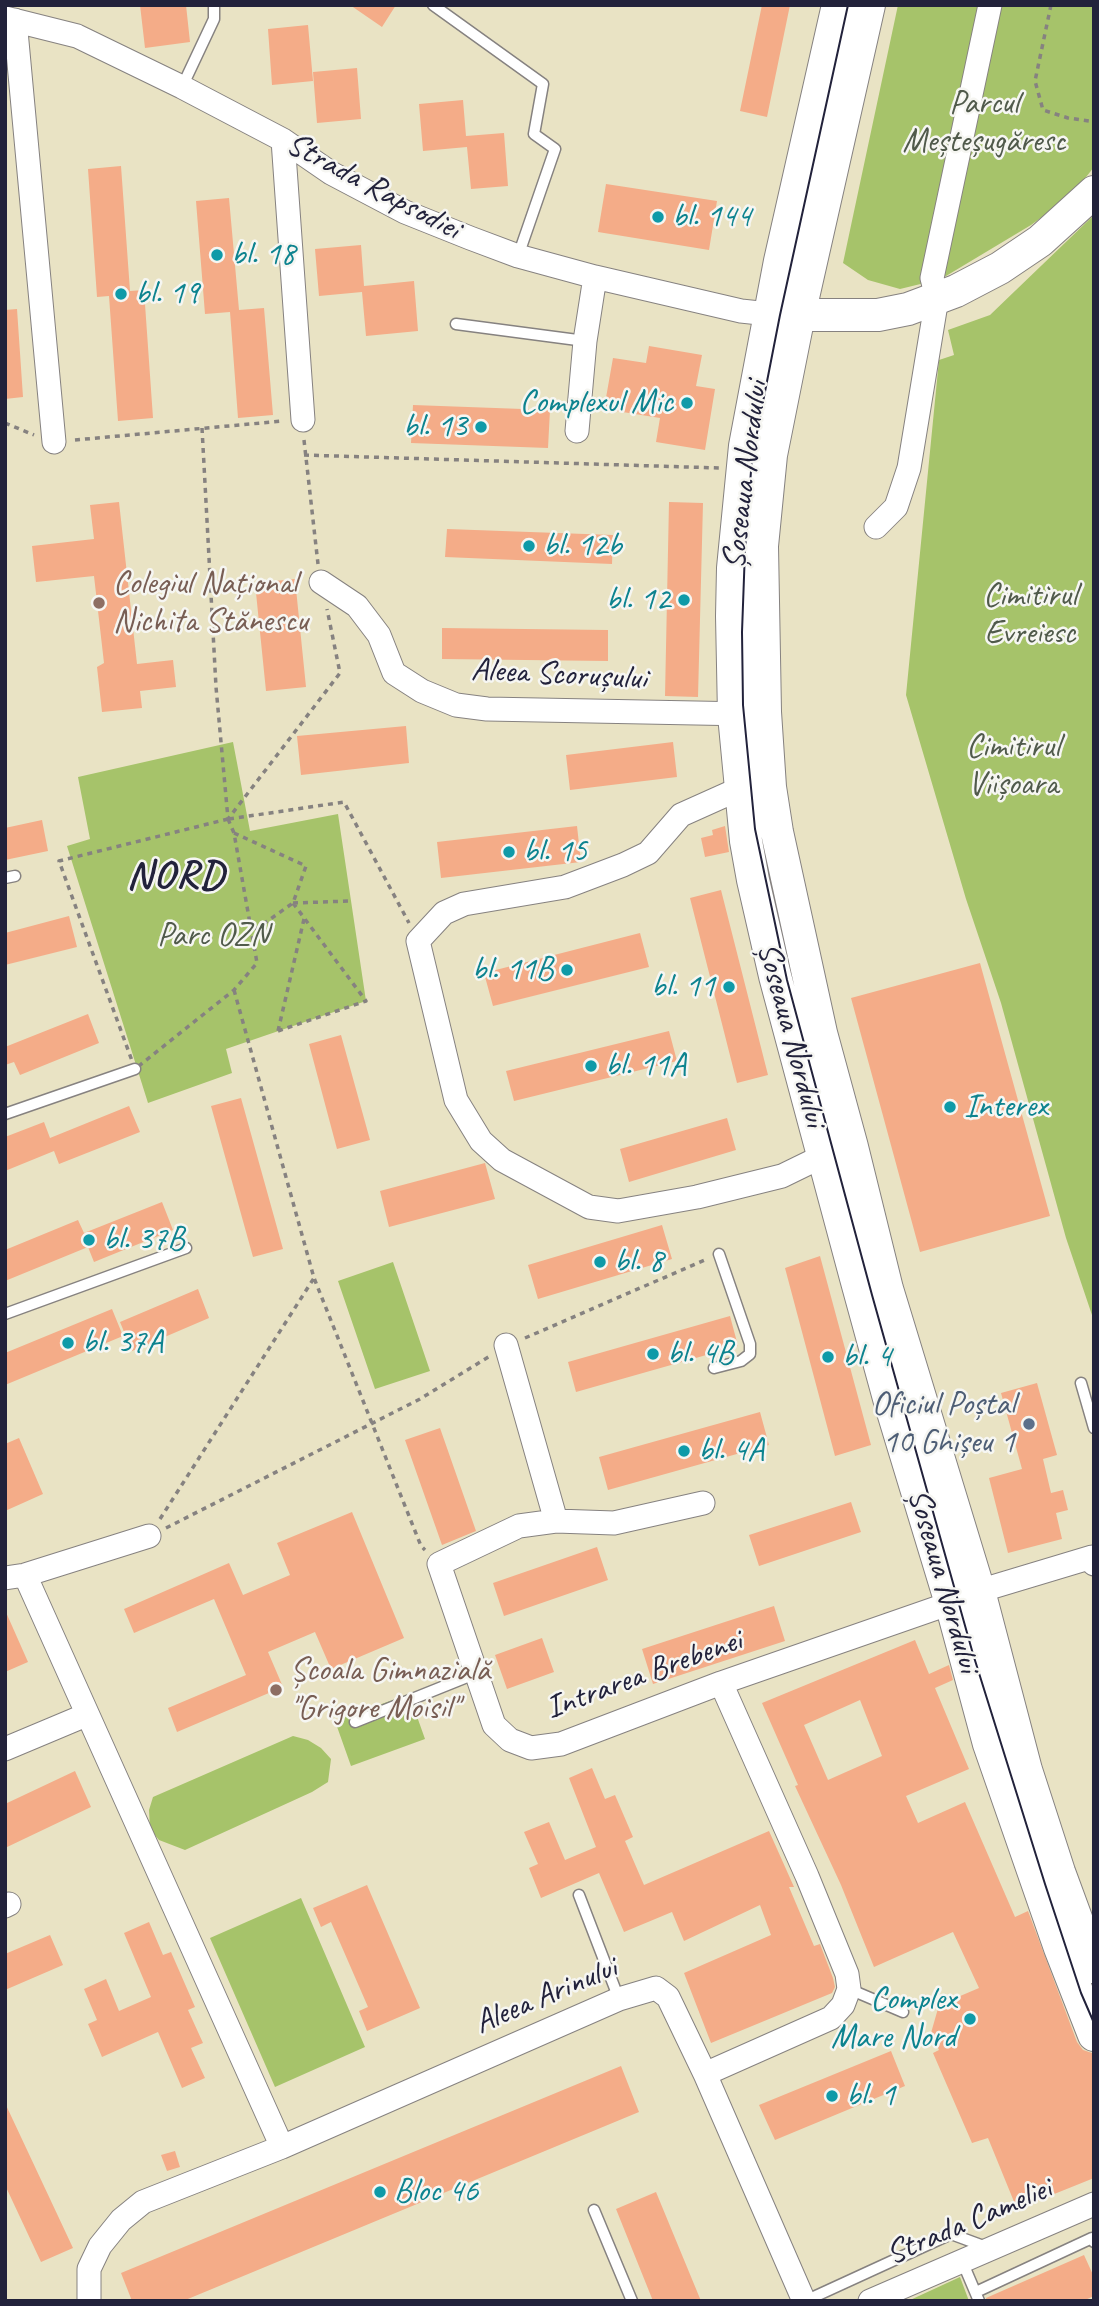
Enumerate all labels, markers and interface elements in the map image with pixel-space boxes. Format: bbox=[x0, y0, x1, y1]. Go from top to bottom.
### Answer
park label: Parcul Meșteșugăresc bbox=[902, 84, 1066, 162]
street label: Strada Rapsodiei bbox=[279, 125, 467, 249]
place label: bl. 144 bbox=[672, 197, 751, 237]
marker: bl. 144 bbox=[650, 209, 666, 225]
place label: bl. 18 bbox=[231, 235, 295, 275]
marker: bl. 18 bbox=[209, 247, 225, 263]
place label: bl. 19 bbox=[135, 274, 199, 314]
marker: bl. 19 bbox=[113, 286, 129, 302]
street label: Șoseaua Nordului bbox=[715, 379, 777, 571]
place label: Complexul Mic bbox=[519, 383, 673, 423]
marker: Complexul Mic bbox=[679, 395, 695, 411]
place label: bl. 13 bbox=[403, 407, 467, 447]
marker: bl. 13 bbox=[473, 419, 489, 435]
place label: bl. 12b bbox=[543, 526, 622, 566]
marker: bl. 12b bbox=[521, 538, 537, 554]
place label: Colegiul Național Nichita Stănescu bbox=[113, 564, 308, 642]
park label: Cimitirul Evreiesc bbox=[983, 576, 1077, 654]
place label: bl. 12 bbox=[606, 580, 670, 620]
marker: bl. 12 bbox=[676, 592, 692, 608]
marker: Colegiul Național Nichita Stănescu bbox=[91, 595, 107, 611]
street label: Aleea Scorușului bbox=[470, 651, 648, 699]
park label: Cimitirul Viișoara bbox=[966, 727, 1060, 805]
place label: bl. 15 bbox=[523, 832, 587, 872]
marker: bl. 15 bbox=[501, 844, 517, 860]
district label: NORD bbox=[128, 853, 224, 901]
park label: Parc OZN bbox=[157, 916, 269, 956]
street label: Șoseaua Nordului bbox=[747, 939, 835, 1131]
place label: bl. 11B bbox=[472, 950, 553, 990]
marker: bl. 11B bbox=[559, 962, 575, 978]
place label: bl. 11 bbox=[651, 967, 715, 1007]
marker: bl. 11 bbox=[721, 979, 737, 995]
place label: bl. 11A bbox=[605, 1046, 686, 1086]
marker: bl. 11A bbox=[583, 1058, 599, 1074]
place label: Interex bbox=[964, 1087, 1047, 1127]
marker: Interex bbox=[942, 1099, 958, 1115]
place label: bl. 37B bbox=[103, 1220, 184, 1260]
marker: bl. 37B bbox=[81, 1232, 97, 1248]
place label: bl. 8 bbox=[614, 1242, 663, 1282]
marker: bl. 8 bbox=[592, 1254, 608, 1270]
place label: bl. 37A bbox=[82, 1323, 163, 1363]
place label: bl. 4B bbox=[667, 1334, 733, 1374]
marker: bl. 37A bbox=[60, 1335, 76, 1351]
place label: bl. 4 bbox=[842, 1337, 891, 1377]
marker: bl. 4B bbox=[645, 1346, 661, 1362]
marker: bl. 4 bbox=[820, 1349, 836, 1365]
place label: Oficiul Poștal 10 Ghișeu 1 bbox=[872, 1385, 1015, 1463]
marker: Oficiul Poștal 10 Ghișeu 1 bbox=[1021, 1416, 1037, 1432]
place label: bl. 4A bbox=[698, 1431, 764, 1471]
marker: bl. 4A bbox=[676, 1443, 692, 1459]
street label: Șoseaua Nordului bbox=[898, 1485, 988, 1677]
street label: Intrarea Brebenei bbox=[541, 1621, 747, 1729]
place label: Școala Gimnazială "Grigore Moisil" bbox=[290, 1651, 490, 1729]
marker: Școala Gimnazială "Grigore Moisil" bbox=[268, 1682, 284, 1698]
street label: Aleea Arinului bbox=[469, 1948, 623, 2044]
place label: Complex Mare Nord bbox=[831, 1980, 956, 2058]
marker: Complex Mare Nord bbox=[962, 2011, 978, 2027]
place label: bl. 1 bbox=[846, 2076, 895, 2116]
marker: bl. 1 bbox=[824, 2088, 840, 2104]
street label: Strada Cameliei bbox=[880, 2169, 1058, 2275]
place label: Bloc 46 bbox=[394, 2172, 478, 2212]
marker: Bloc 46 bbox=[372, 2184, 388, 2200]

